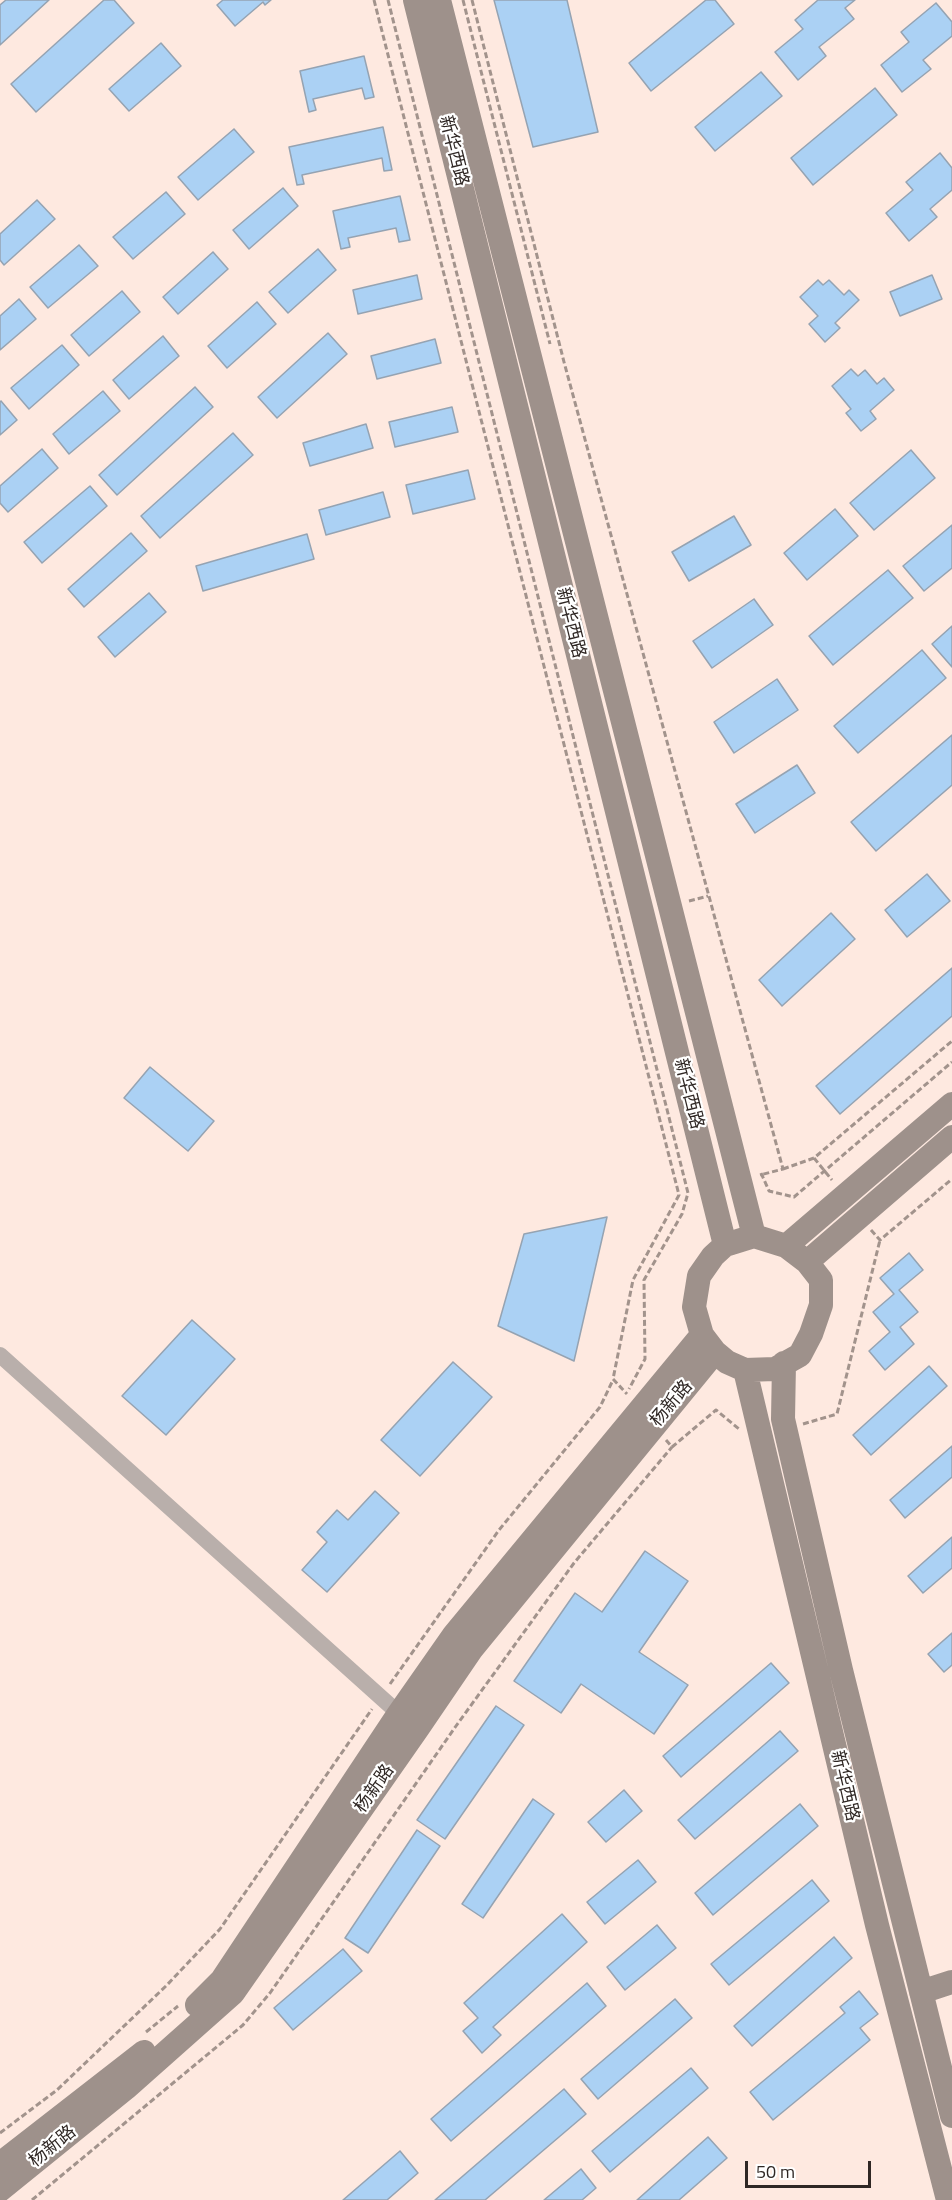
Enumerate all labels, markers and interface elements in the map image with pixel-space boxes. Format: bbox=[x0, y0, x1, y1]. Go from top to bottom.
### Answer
street label: 新华西路 bbox=[434, 113, 472, 189]
street label: 新华西路 bbox=[551, 585, 589, 661]
street label: 新华西路 bbox=[669, 1056, 707, 1132]
street label: 杨新路 bbox=[646, 1376, 698, 1432]
street label: 新华西路 bbox=[825, 1748, 863, 1824]
street label: 杨新路 bbox=[351, 1761, 399, 1817]
street label: 杨新路 bbox=[25, 2122, 81, 2172]
scale bar bbox=[748, 2149, 874, 2187]
text: 50 m bbox=[756, 2158, 795, 2185]

